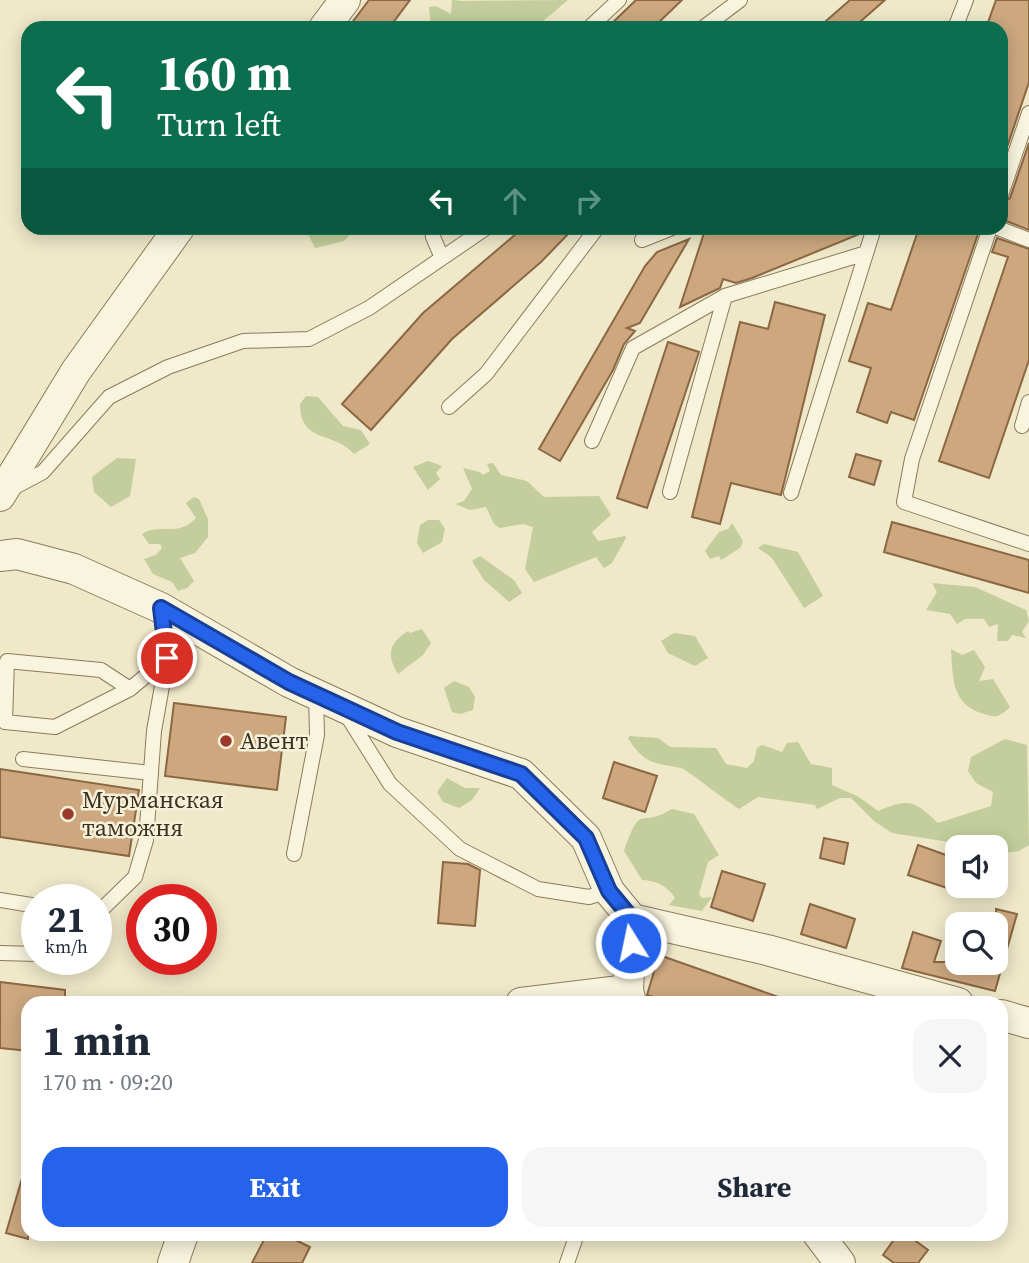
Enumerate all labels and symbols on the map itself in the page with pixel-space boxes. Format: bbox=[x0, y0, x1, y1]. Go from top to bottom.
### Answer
pin bbox=[137, 628, 197, 688]
place label: Авент bbox=[240, 724, 309, 757]
marker: Авент bbox=[218, 733, 234, 749]
place label: Мурманская таможня bbox=[82, 783, 224, 844]
marker: Мурманская таможня bbox=[60, 806, 76, 822]
speed limit sign: 30 bbox=[126, 884, 217, 975]
position arrow bbox=[594, 906, 668, 980]

